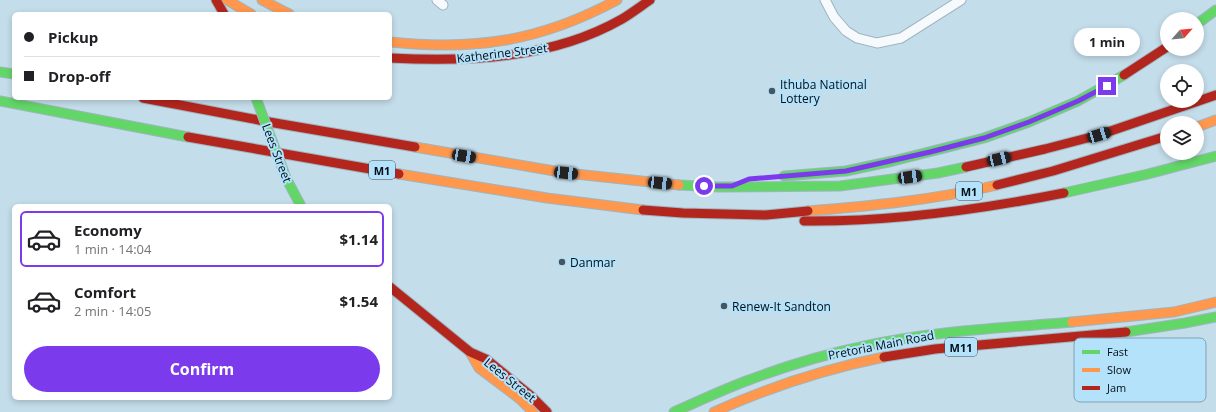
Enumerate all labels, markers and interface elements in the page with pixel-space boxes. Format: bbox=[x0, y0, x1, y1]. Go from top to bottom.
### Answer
north arrow bbox=[1160, 12, 1204, 56]
map controls bbox=[1160, 12, 1204, 160]
text: Pickup bbox=[48, 27, 98, 47]
callout: 1 min bbox=[1074, 28, 1140, 56]
text: 1 min bbox=[1089, 33, 1125, 51]
street label: Katherine Street bbox=[456, 39, 548, 67]
button: locate bbox=[1160, 64, 1204, 108]
text: Drop-off bbox=[48, 66, 110, 86]
place label: Ithuba National Lottery bbox=[780, 76, 867, 107]
route end bbox=[1098, 77, 1116, 95]
marker: Ithuba National Lottery bbox=[767, 86, 777, 96]
button: layers bbox=[1160, 116, 1204, 160]
street label: Lees Street bbox=[258, 121, 296, 185]
car bbox=[1086, 126, 1112, 144]
car bbox=[451, 148, 477, 164]
car bbox=[986, 150, 1012, 168]
road number: M1 bbox=[369, 161, 395, 179]
car bbox=[553, 166, 579, 180]
car bbox=[897, 169, 923, 185]
car bbox=[647, 176, 673, 190]
route start bbox=[695, 177, 713, 195]
road number: M1 bbox=[956, 182, 982, 200]
text: Economy bbox=[74, 220, 142, 240]
icon: car bbox=[26, 221, 62, 257]
text: $1.14 bbox=[339, 229, 378, 249]
text: 1 min · 14:04 bbox=[74, 240, 151, 258]
place label: Danmar bbox=[570, 254, 616, 271]
marker: Danmar bbox=[557, 257, 567, 267]
text: Comfort bbox=[74, 282, 136, 302]
icon: car bbox=[26, 283, 62, 319]
text: $1.54 bbox=[339, 291, 378, 311]
place label: Renew-It Sandton bbox=[732, 298, 831, 315]
marker: Renew-It Sandton bbox=[719, 301, 729, 311]
text: 2 min · 14:05 bbox=[74, 302, 151, 320]
street label: Pretoria Main Road bbox=[827, 326, 935, 364]
road number: M11 bbox=[945, 338, 977, 356]
legend bbox=[1074, 338, 1206, 402]
text: Fast bbox=[1107, 344, 1128, 359]
button: Confirm bbox=[24, 346, 380, 392]
street label: Lees Street bbox=[481, 354, 539, 406]
text: Slow bbox=[1107, 362, 1131, 377]
text: Jam bbox=[1106, 380, 1126, 395]

